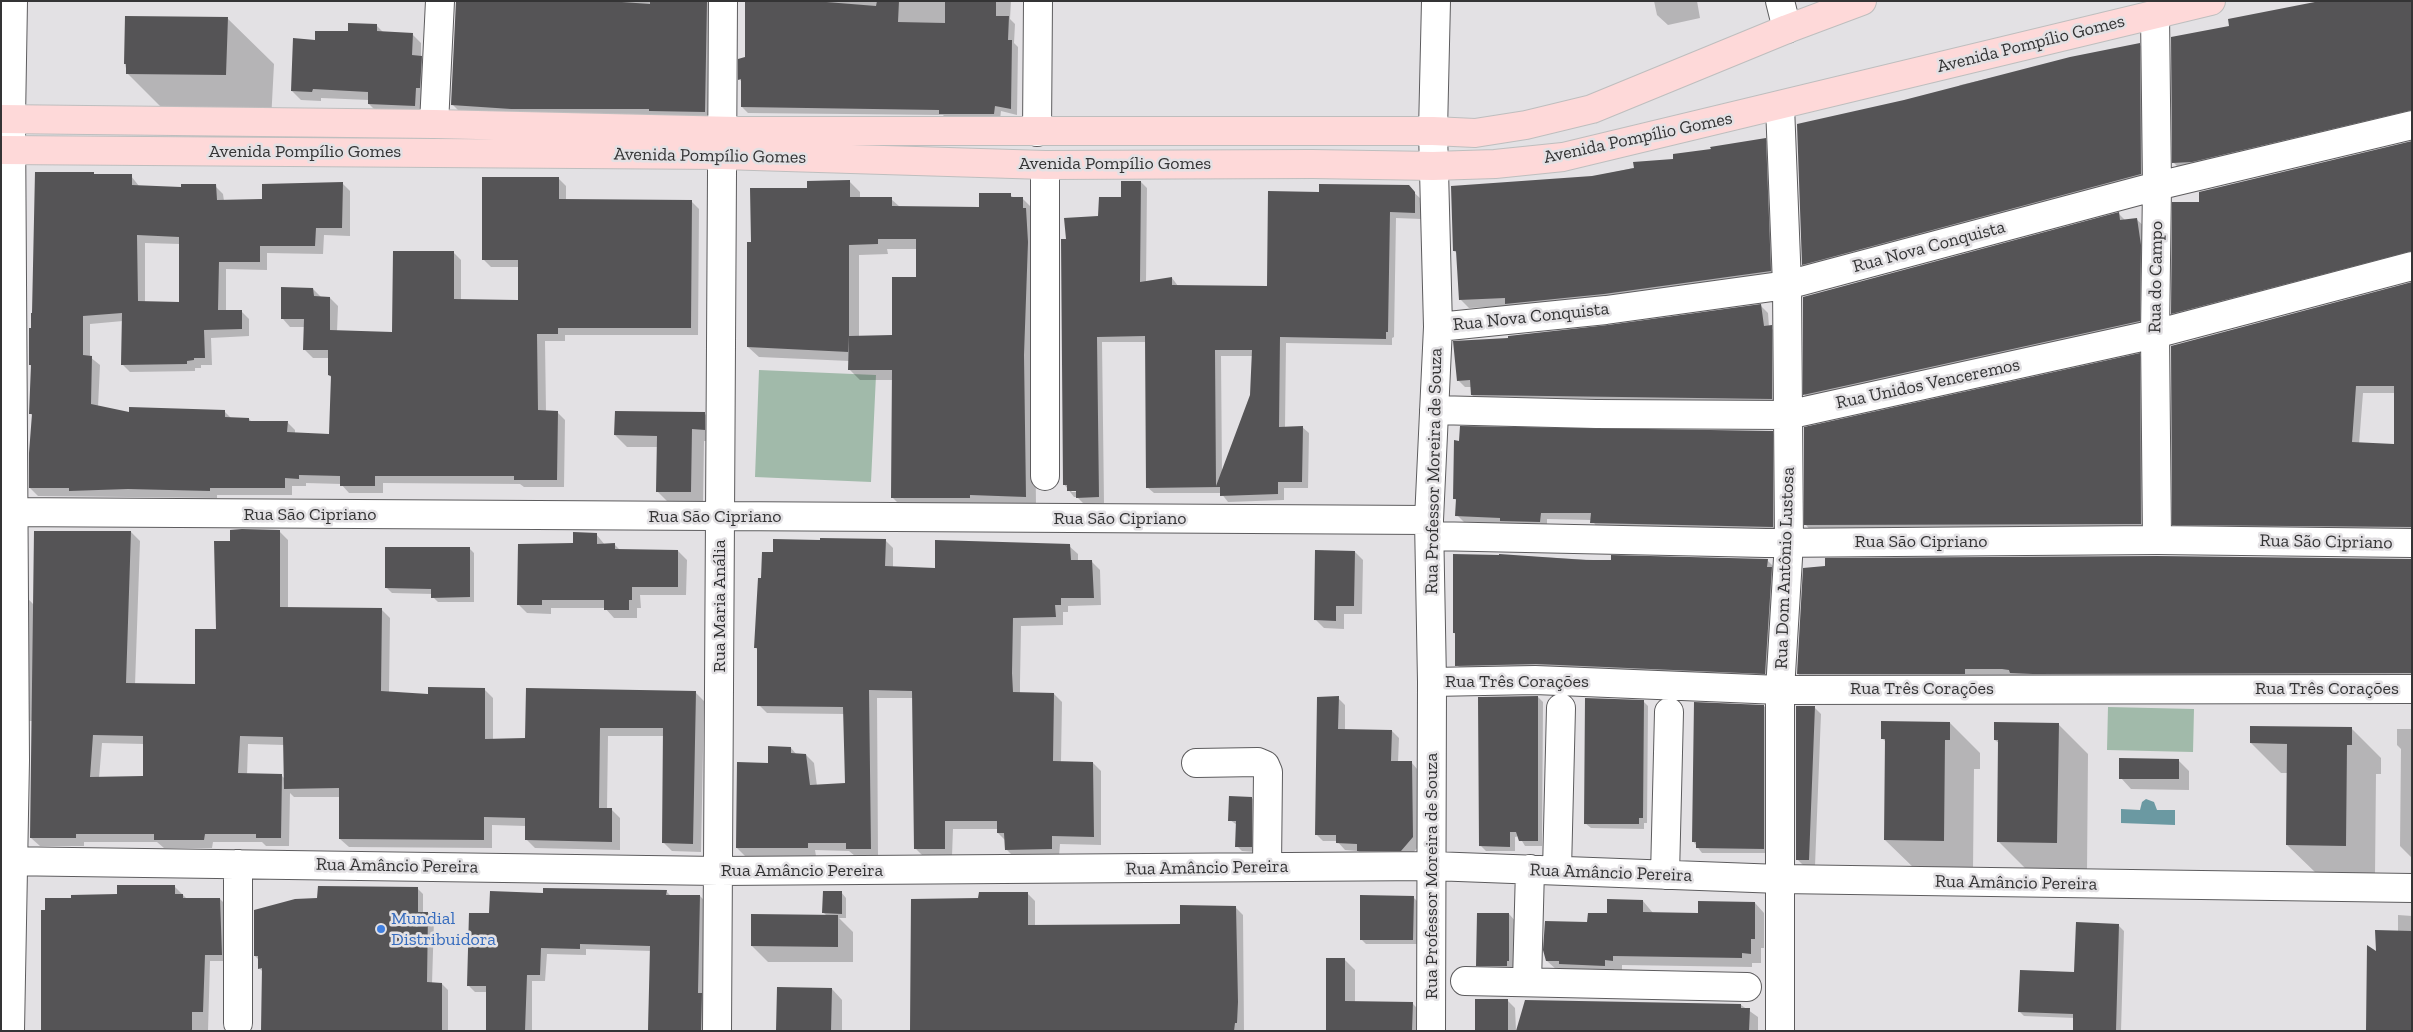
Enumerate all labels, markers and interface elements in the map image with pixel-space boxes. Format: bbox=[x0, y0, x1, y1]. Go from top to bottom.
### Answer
street label: Avenida Pompílio Gomes bbox=[1935, 10, 2127, 78]
street label: Avenida Pompílio Gomes bbox=[1542, 107, 1734, 169]
street label: Avenida Pompílio Gomes bbox=[209, 141, 401, 163]
street label: Avenida Pompílio Gomes bbox=[614, 144, 806, 168]
street label: Avenida Pompílio Gomes bbox=[1019, 153, 1211, 175]
street label: Rua Nova Conquista bbox=[1850, 216, 2008, 278]
street label: Rua do Campo bbox=[2144, 221, 2168, 333]
street label: Rua Nova Conquista bbox=[1452, 298, 1610, 336]
street label: Rua Professor Moreira de Souza bbox=[1421, 348, 1447, 594]
street label: Rua Unidos Venceremos bbox=[1834, 354, 2022, 414]
street label: Rua Dom Antônio Lustosa bbox=[1771, 467, 1799, 669]
street label: Rua São Cipriano bbox=[243, 504, 377, 526]
street label: Rua São Cipriano bbox=[648, 506, 782, 528]
street label: Rua São Cipriano bbox=[1053, 508, 1187, 530]
street label: Rua São Cipriano bbox=[2259, 530, 2393, 554]
street label: Rua São Cipriano bbox=[1854, 531, 1988, 553]
street label: Rua Maria Anália bbox=[709, 540, 731, 672]
street label: Rua Três Corações bbox=[1445, 671, 1589, 693]
street label: Rua Três Corações bbox=[1850, 678, 1994, 700]
street label: Rua Três Corações bbox=[2255, 678, 2399, 700]
street label: Rua Professor Moreira de Souza bbox=[1421, 753, 1443, 999]
street label: Rua Amâncio Pereira bbox=[316, 854, 478, 878]
street label: Rua Amâncio Pereira bbox=[1126, 856, 1288, 880]
street label: Rua Amâncio Pereira bbox=[1529, 859, 1693, 887]
street label: Rua Amâncio Pereira bbox=[721, 860, 883, 882]
street label: Rua Amâncio Pereira bbox=[1935, 871, 2097, 895]
place label: Mundial Distribuidora bbox=[391, 908, 496, 951]
marker: Mundial Distribuidora bbox=[375, 923, 387, 935]

